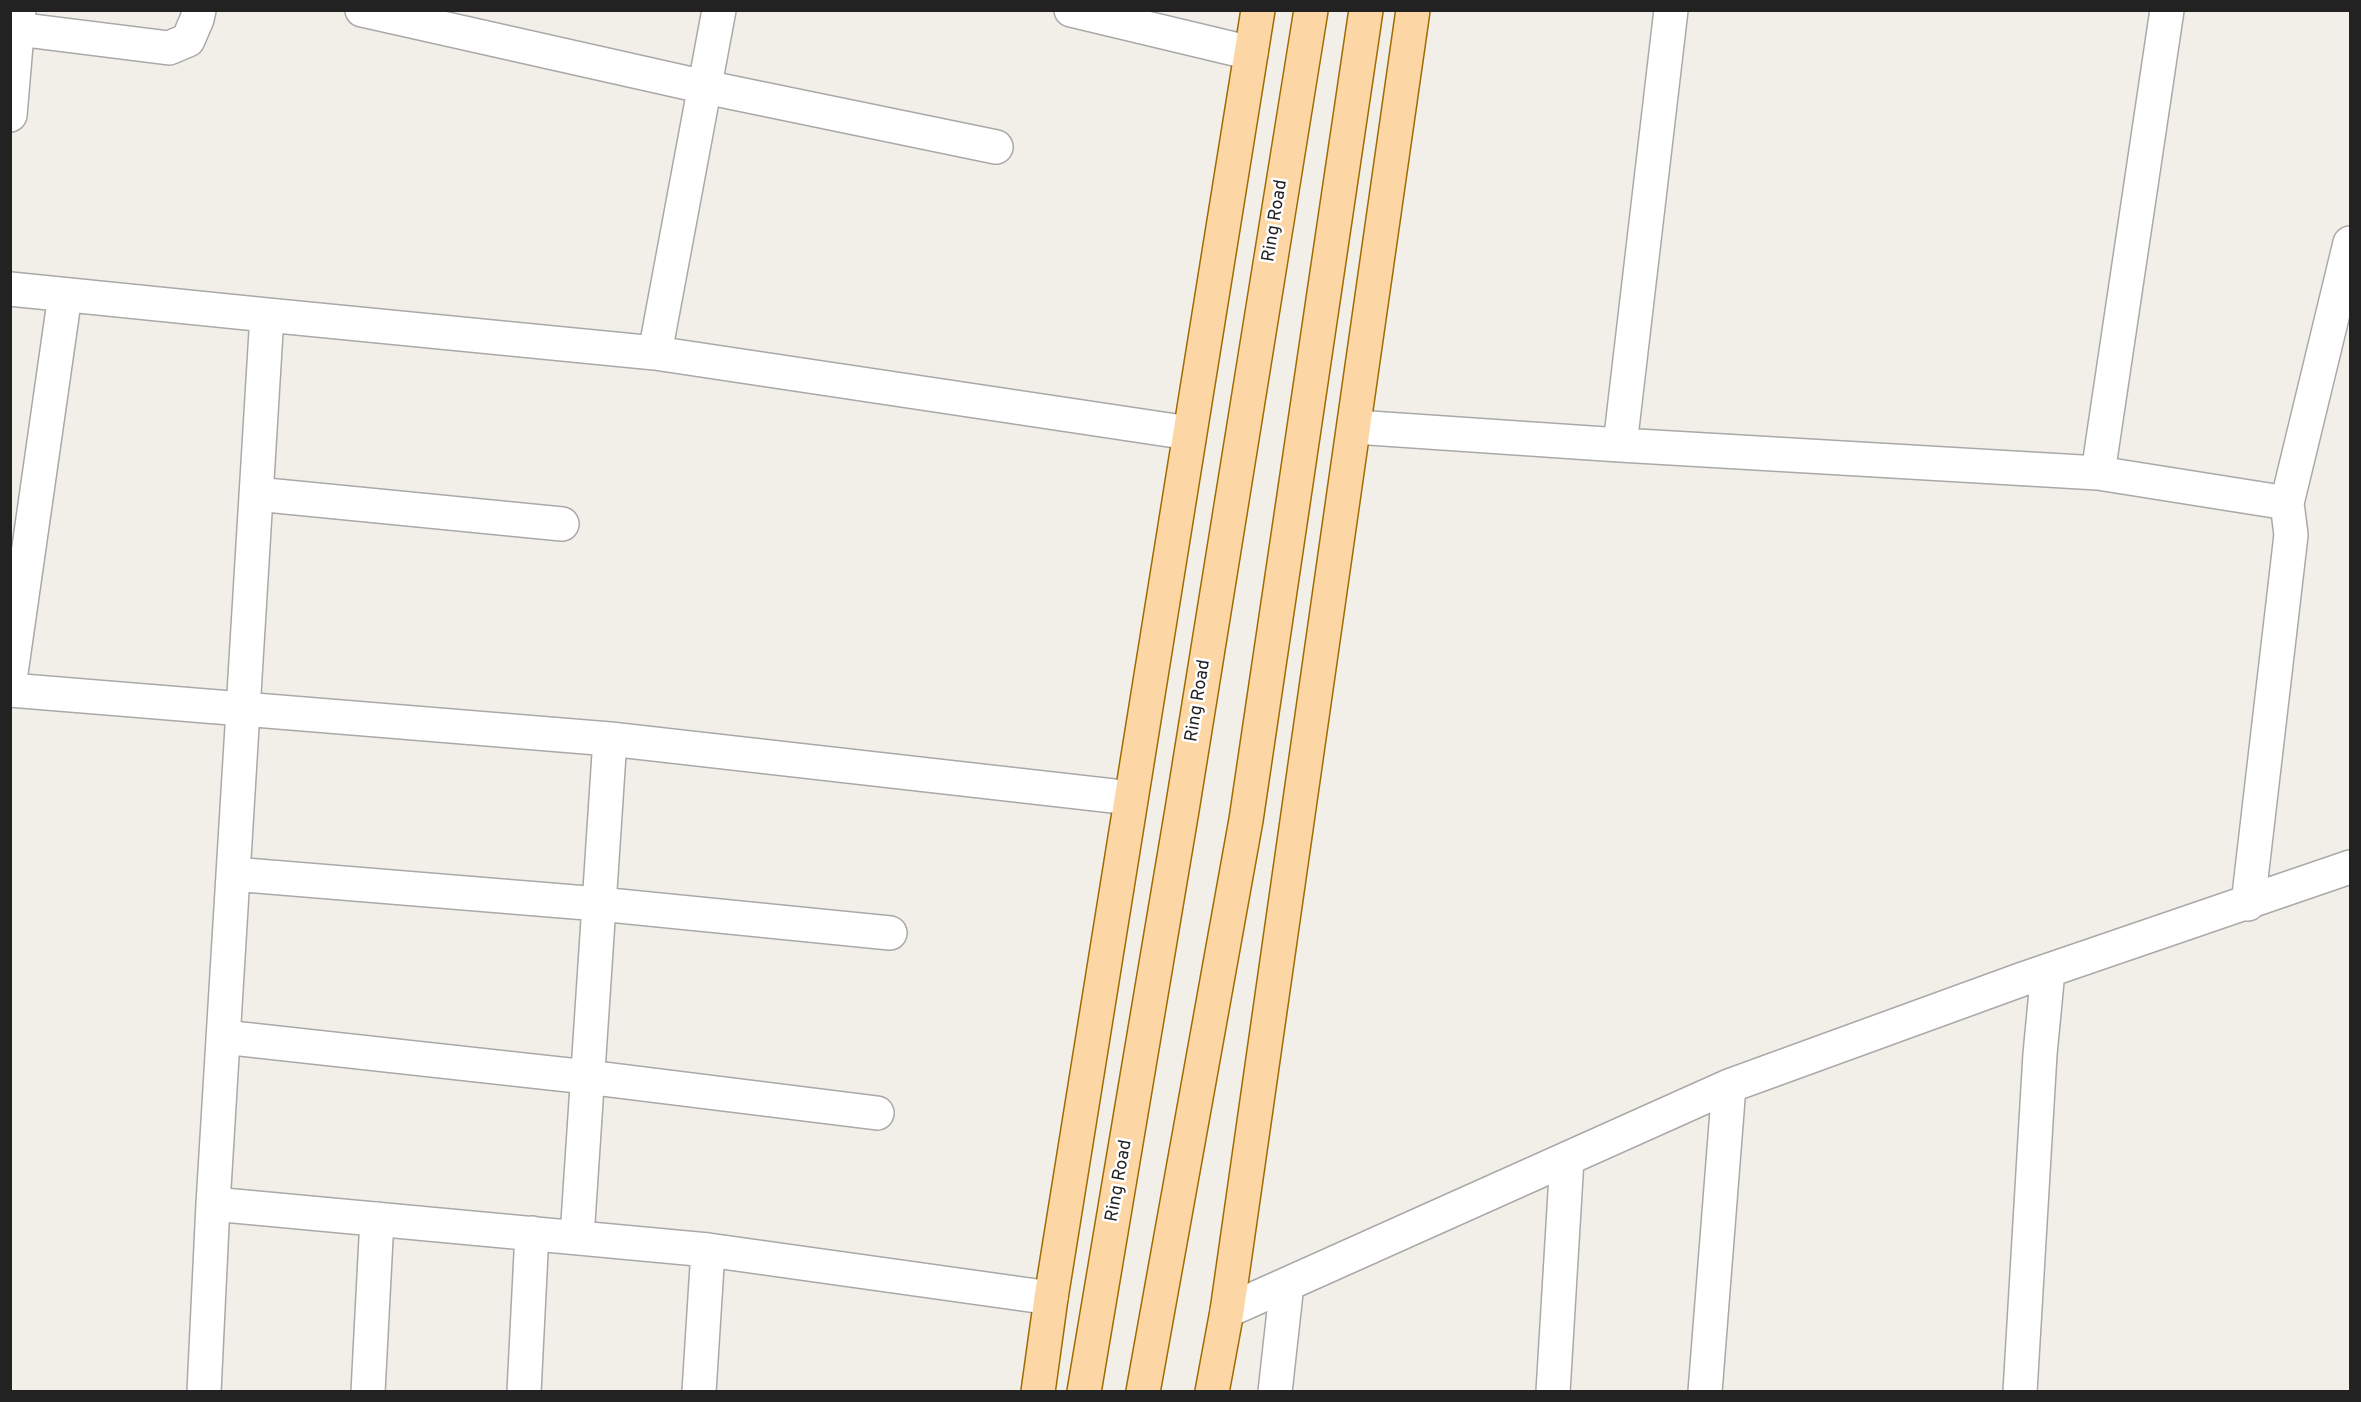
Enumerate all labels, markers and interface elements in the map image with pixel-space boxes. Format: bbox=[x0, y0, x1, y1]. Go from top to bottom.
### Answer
street label: Ring Road bbox=[1259, 178, 1293, 264]
street label: Ring Road bbox=[1182, 658, 1216, 744]
street label: Ring Road bbox=[1102, 1138, 1138, 1224]

